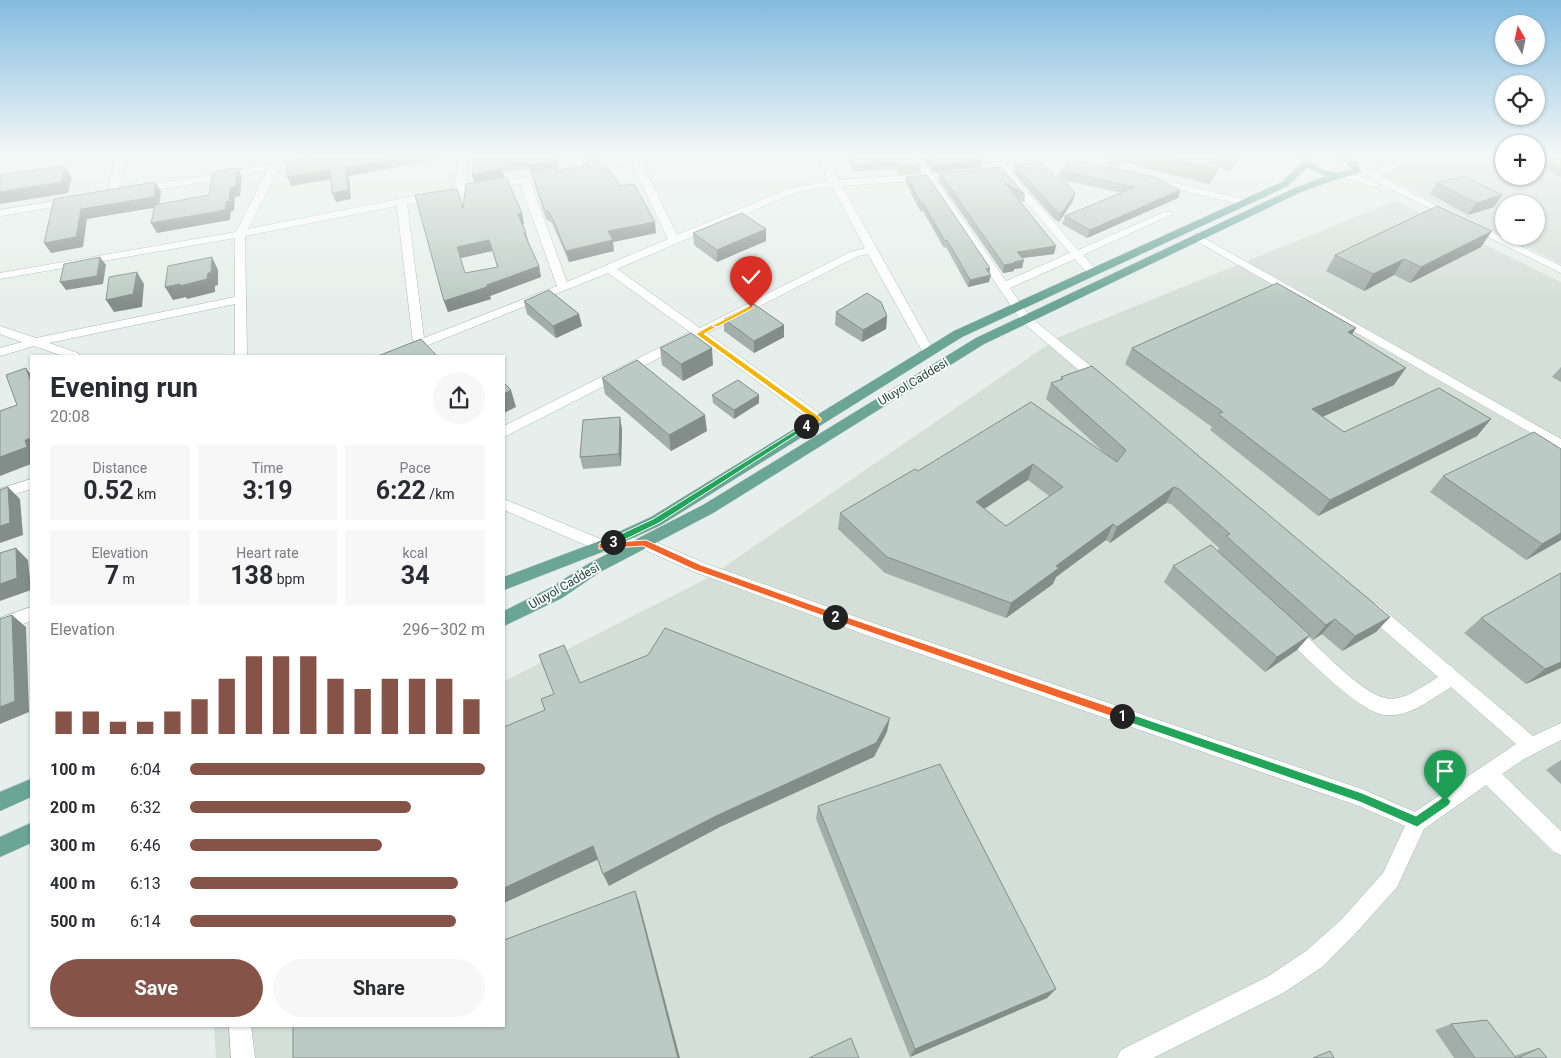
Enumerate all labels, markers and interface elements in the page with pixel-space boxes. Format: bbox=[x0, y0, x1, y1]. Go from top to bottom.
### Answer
north arrow bbox=[1495, 15, 1545, 65]
map controls bbox=[1495, 15, 1545, 245]
button: locate bbox=[1495, 75, 1545, 125]
button: + bbox=[1495, 135, 1545, 185]
button: − bbox=[1495, 195, 1545, 245]
pin bbox=[730, 256, 772, 307]
icon: check bbox=[737, 263, 765, 291]
street label: Uluyol Caddesi bbox=[876, 356, 951, 408]
text: Evening run bbox=[50, 371, 198, 404]
button: share bbox=[433, 372, 485, 424]
text: 20:08 bbox=[50, 407, 90, 426]
pin: 4 bbox=[794, 414, 818, 438]
text: 4 bbox=[802, 418, 811, 434]
text: Distance bbox=[93, 460, 147, 476]
text: Time bbox=[252, 460, 283, 476]
text: Pace bbox=[400, 460, 431, 476]
text: 0.52 bbox=[83, 476, 134, 505]
text: 3:19 bbox=[242, 476, 293, 505]
text: 6:22 bbox=[376, 476, 426, 505]
text: km bbox=[134, 486, 156, 502]
text: /km bbox=[426, 486, 455, 502]
pin: 3 bbox=[600, 530, 626, 554]
text: 3 bbox=[609, 534, 618, 550]
text: Elevation bbox=[91, 545, 148, 561]
text: Heart rate bbox=[236, 545, 299, 561]
text: kcal bbox=[403, 545, 428, 561]
street label: Uluyol Caddesi bbox=[526, 560, 602, 612]
text: 7 bbox=[105, 561, 119, 590]
text: 138 bbox=[230, 561, 273, 590]
text: 34 bbox=[401, 561, 430, 590]
text: m bbox=[119, 571, 135, 587]
text: bpm bbox=[273, 571, 305, 587]
pin: 2 bbox=[822, 604, 848, 630]
text: 2 bbox=[831, 609, 840, 625]
text: Elevation bbox=[50, 620, 115, 639]
text: 296–302 m bbox=[403, 620, 485, 639]
pin: 1 bbox=[1110, 704, 1134, 728]
text: 1 bbox=[1118, 708, 1127, 724]
pin bbox=[1424, 750, 1466, 801]
icon: arrive bbox=[1431, 757, 1459, 785]
text: 100 m bbox=[50, 760, 95, 779]
text: 6:04 bbox=[130, 760, 161, 779]
text: 200 m bbox=[50, 798, 95, 817]
text: 6:32 bbox=[130, 798, 161, 817]
text: 300 m bbox=[50, 836, 95, 855]
text: 6:46 bbox=[130, 836, 161, 855]
text: 400 m bbox=[50, 874, 95, 893]
text: 6:13 bbox=[130, 874, 161, 893]
text: 500 m bbox=[50, 912, 95, 931]
text: 6:14 bbox=[130, 912, 161, 931]
button: Save bbox=[50, 959, 263, 1017]
button: Share bbox=[273, 959, 485, 1017]

